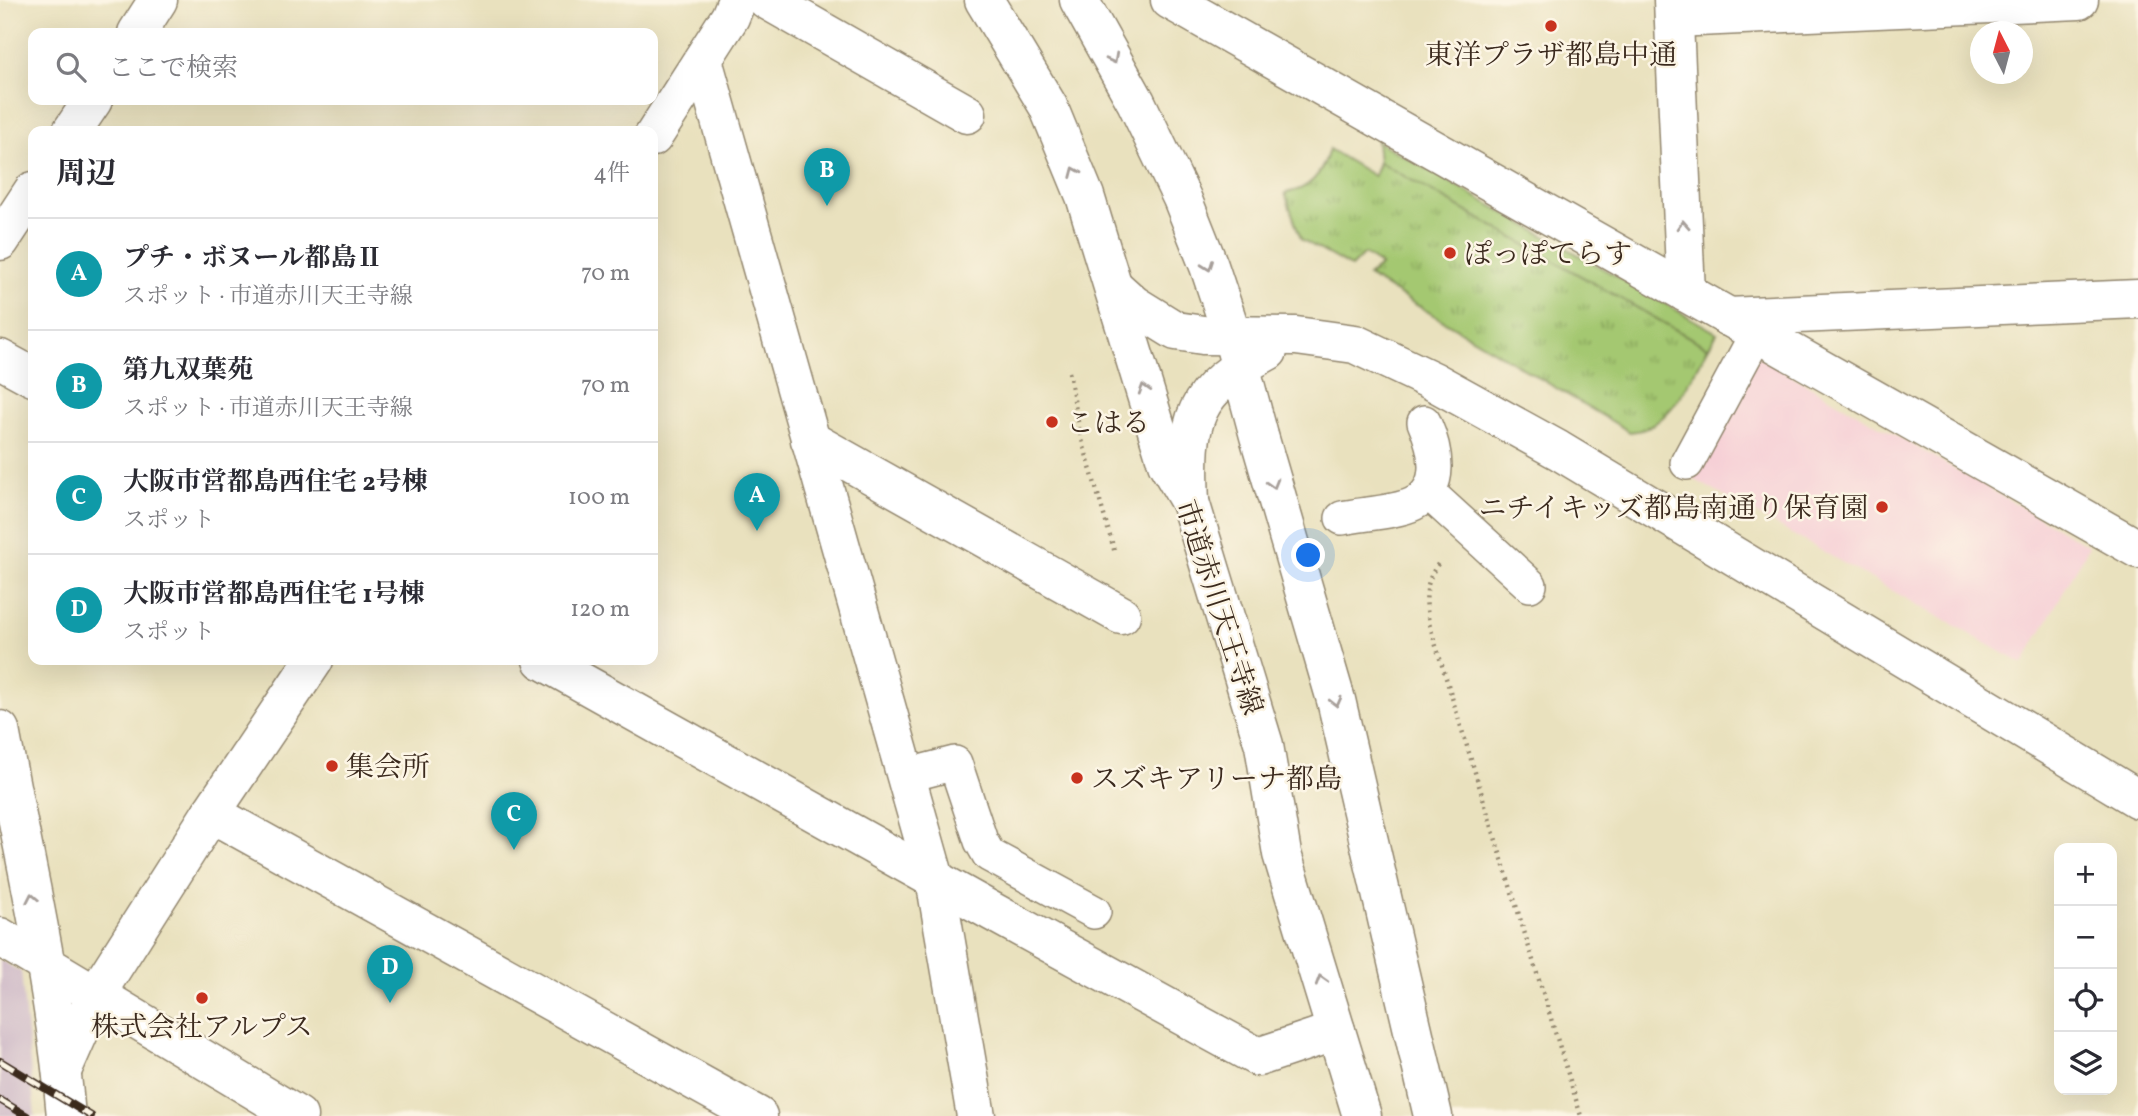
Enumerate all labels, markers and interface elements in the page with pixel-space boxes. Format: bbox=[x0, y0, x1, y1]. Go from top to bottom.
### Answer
marker: 東洋プラザ都島中通 bbox=[1543, 18, 1559, 34]
north arrow bbox=[1970, 21, 2033, 84]
search box bbox=[28, 28, 658, 105]
place label: 東洋プラザ都島中通 bbox=[1425, 37, 1677, 76]
icon: search bbox=[52, 48, 90, 86]
text: ここで検索 bbox=[108, 51, 238, 87]
one-way arrow bbox=[1105, 52, 1118, 64]
pin: B bbox=[804, 148, 850, 206]
text: 周辺 bbox=[56, 154, 116, 196]
text: 4件 bbox=[593, 158, 630, 190]
one-way arrow bbox=[1070, 167, 1084, 179]
one-way arrow bbox=[1675, 219, 1690, 230]
place label: ぽっぽてらす bbox=[1464, 236, 1632, 275]
text: プチ・ボヌール都島Ⅱ bbox=[123, 241, 382, 277]
marker: ぽっぽてらす bbox=[1442, 245, 1458, 261]
text: A bbox=[71, 258, 87, 290]
text: 70 m bbox=[581, 258, 630, 290]
one-way arrow bbox=[1200, 259, 1214, 271]
text: スポット · 市道赤川天王寺線 bbox=[123, 281, 413, 313]
text: 第九双葉苑 bbox=[123, 353, 253, 389]
text: B bbox=[71, 370, 87, 402]
text: 70 m bbox=[581, 370, 630, 402]
one-way arrow bbox=[1138, 383, 1153, 395]
text: スポット · 市道赤川天王寺線 bbox=[123, 393, 413, 425]
place label: こはる bbox=[1066, 405, 1150, 444]
marker: こはる bbox=[1044, 414, 1060, 430]
text: 大阪市営都島西住宅 2号棟 bbox=[123, 465, 428, 501]
pin: A bbox=[734, 473, 780, 531]
one-way arrow bbox=[1264, 477, 1279, 489]
text: C bbox=[72, 482, 86, 514]
text: 100 m bbox=[568, 482, 630, 514]
place label: ニチイキッズ都島南通り保育園 bbox=[1479, 490, 1868, 529]
street label: 市道赤川天王寺線 bbox=[1164, 495, 1271, 720]
marker: ニチイキッズ都島南通り保育園 bbox=[1874, 499, 1890, 515]
text: スポット bbox=[123, 505, 215, 537]
your location bbox=[1291, 538, 1325, 572]
text: 大阪市営都島西住宅 1号棟 bbox=[123, 577, 425, 613]
text: D bbox=[71, 594, 87, 626]
text: 120 m bbox=[570, 594, 630, 626]
text: スポット bbox=[123, 617, 215, 649]
one-way arrow bbox=[1328, 696, 1342, 708]
place label: 集会所 bbox=[346, 749, 430, 788]
marker: 集会所 bbox=[324, 758, 340, 774]
place label: スズキアリーナ都島 bbox=[1091, 761, 1342, 800]
marker: スズキアリーナ都島 bbox=[1069, 770, 1085, 786]
pin: C bbox=[491, 792, 537, 850]
map controls bbox=[2054, 843, 2117, 1095]
button: + bbox=[2054, 843, 2117, 906]
one-way arrow bbox=[25, 892, 40, 904]
button: − bbox=[2054, 906, 2117, 969]
pin: D bbox=[367, 945, 413, 1003]
button: locate bbox=[2054, 969, 2117, 1032]
one-way arrow bbox=[1314, 975, 1329, 987]
marker: 株式会社アルプス bbox=[194, 990, 210, 1006]
place label: 株式会社アルプス bbox=[91, 1009, 313, 1048]
button: layers bbox=[2054, 1032, 2117, 1095]

